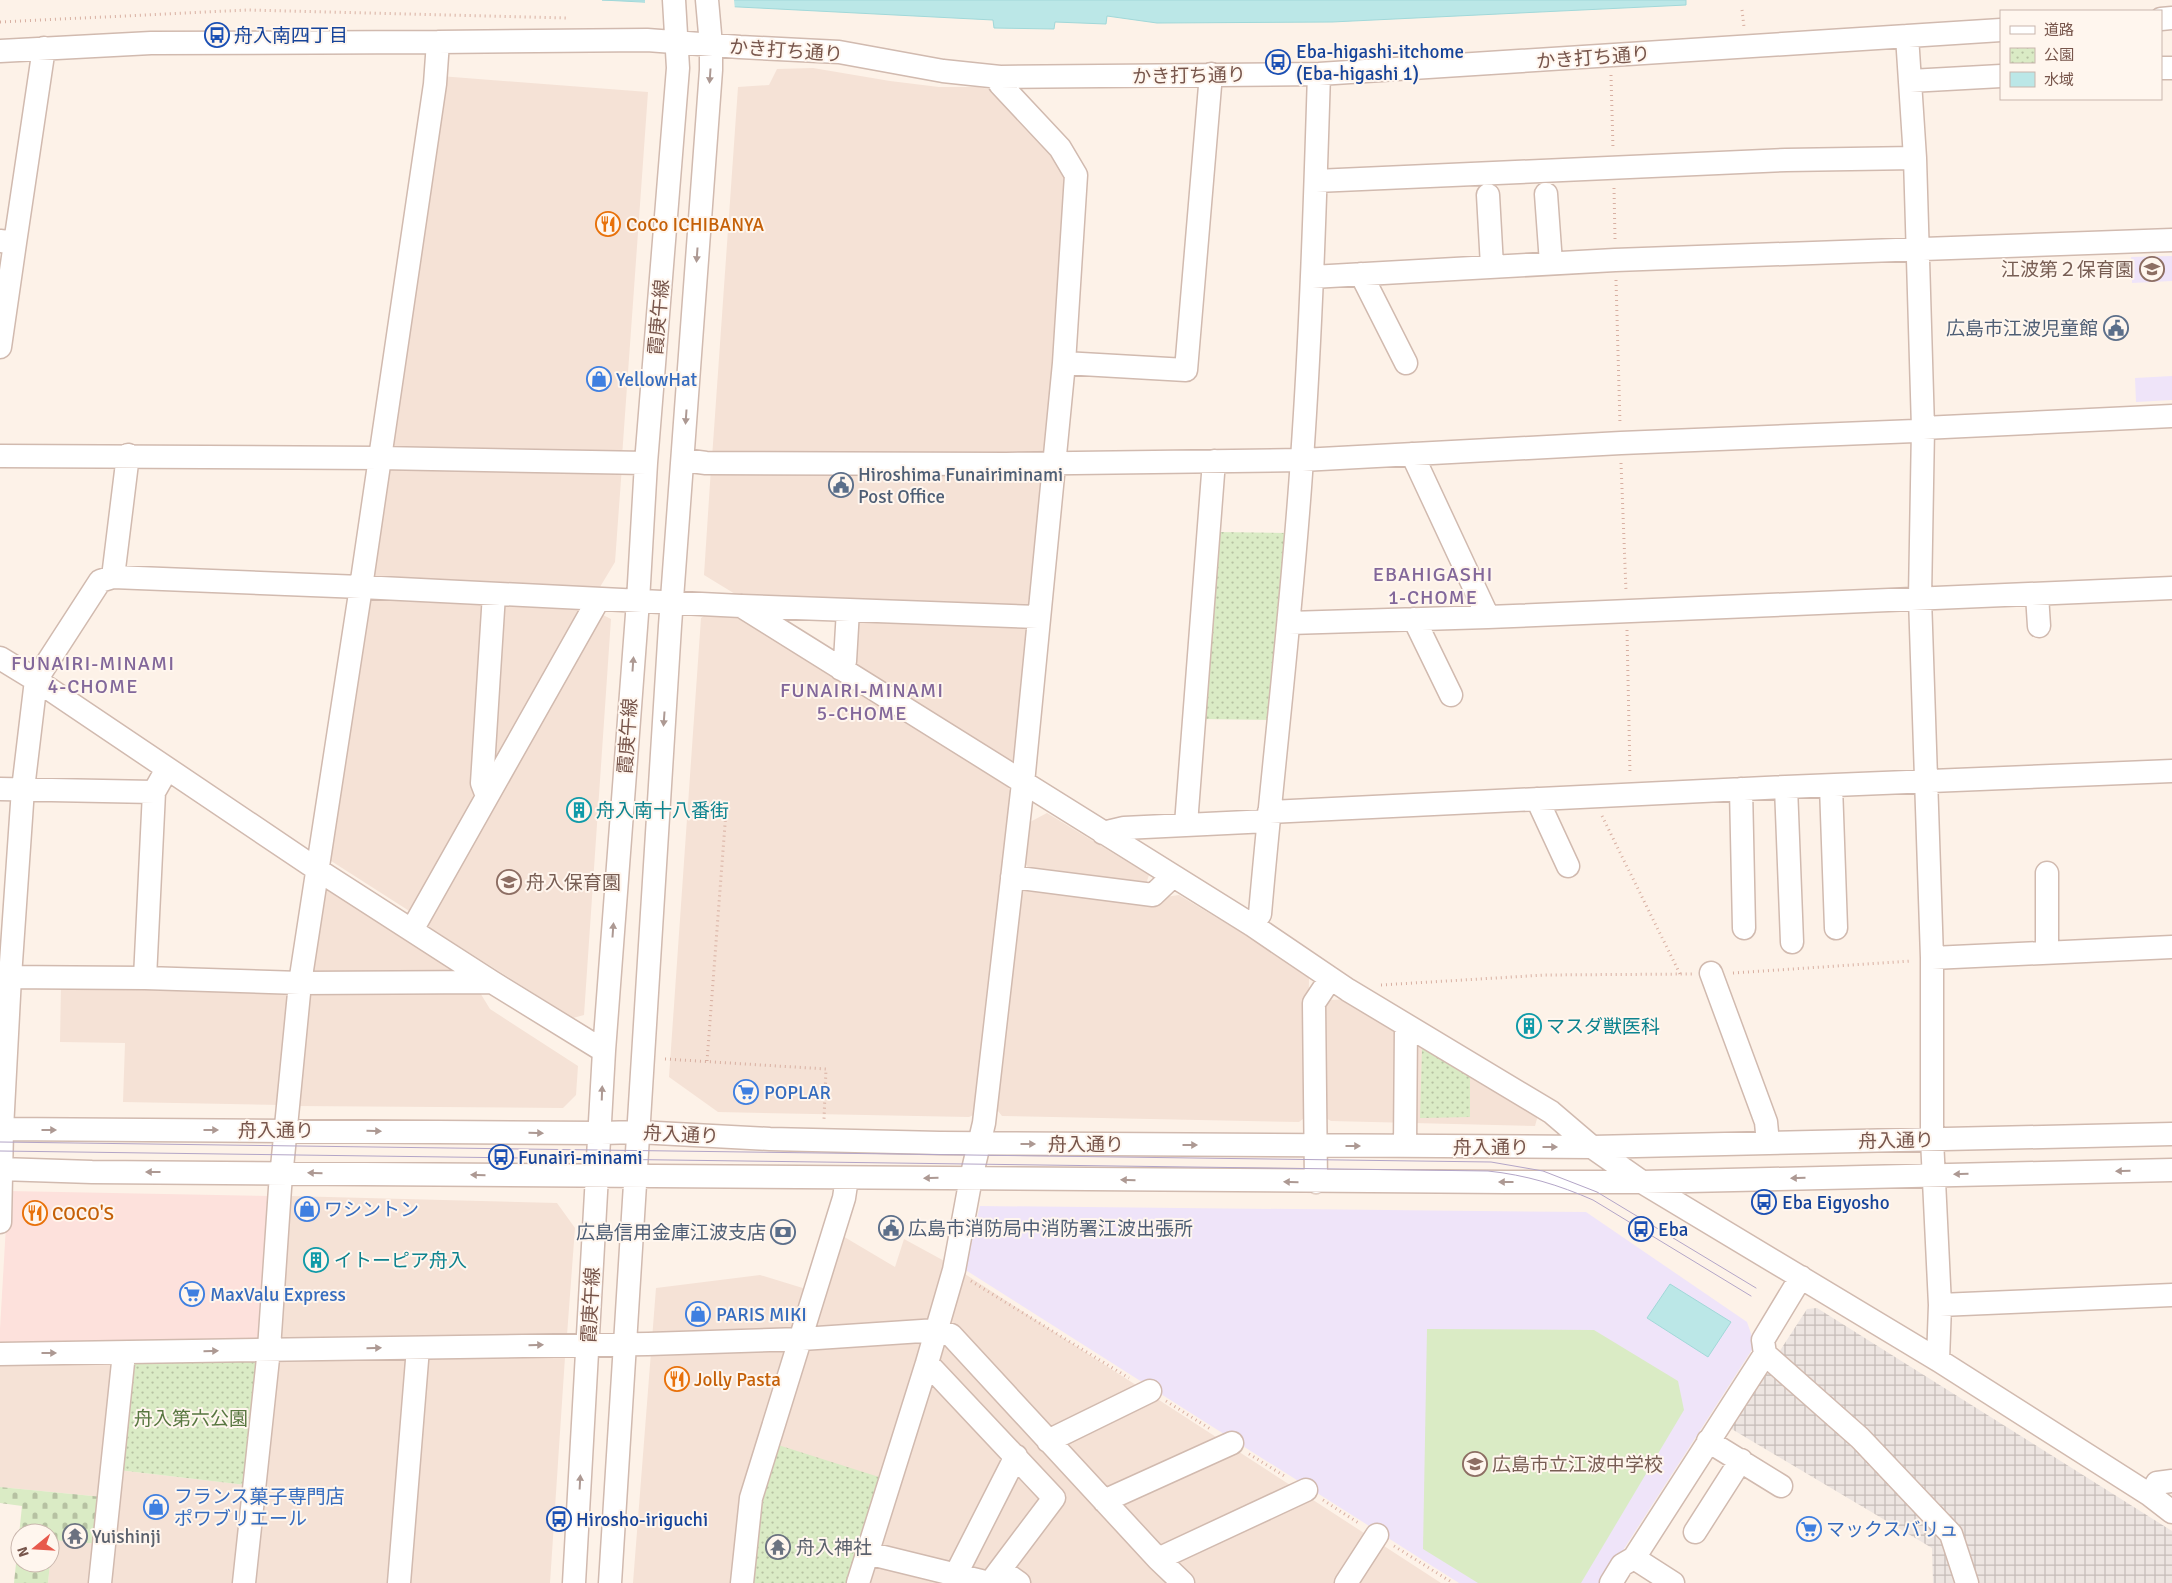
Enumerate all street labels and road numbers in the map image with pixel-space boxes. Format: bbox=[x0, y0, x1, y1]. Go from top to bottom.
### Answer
street label: かき打ち通り bbox=[728, 35, 844, 67]
street label: かき打ち通り bbox=[1535, 42, 1651, 74]
street label: かき打ち通り bbox=[1132, 63, 1246, 89]
street label: 霞庚午線 bbox=[644, 278, 674, 356]
street label: 霞庚午線 bbox=[613, 697, 643, 775]
street label: 舟入通り bbox=[238, 1119, 314, 1143]
street label: 舟入通り bbox=[642, 1121, 720, 1149]
street label: 舟入通り bbox=[1858, 1128, 1934, 1154]
street label: 舟入通り bbox=[1048, 1133, 1124, 1157]
street label: 舟入通り bbox=[1453, 1136, 1529, 1160]
street label: 霞庚午線 bbox=[577, 1266, 605, 1344]

